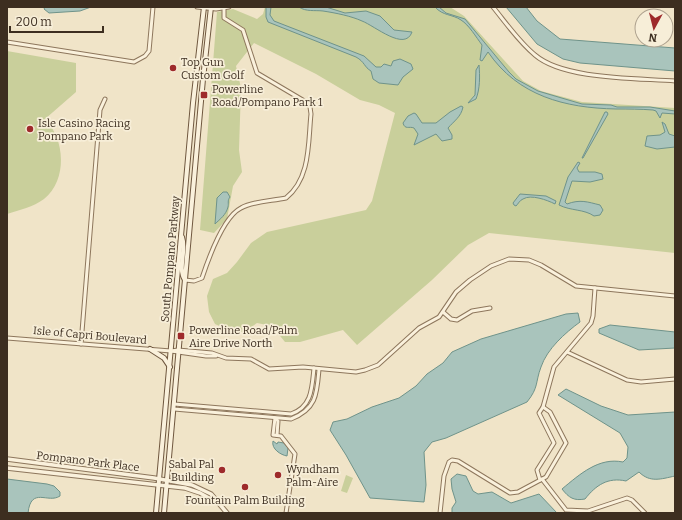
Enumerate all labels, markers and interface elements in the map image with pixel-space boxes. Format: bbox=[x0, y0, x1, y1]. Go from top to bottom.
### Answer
scale bar bbox=[10, 8, 103, 34]
north arrow bbox=[634, 8, 674, 48]
text: 200 m bbox=[16, 15, 52, 29]
text: N bbox=[647, 30, 658, 44]
place label: Top Gun Custom Golf bbox=[181, 56, 245, 82]
marker: Top Gun Custom Golf bbox=[168, 63, 178, 73]
place label: Powerline Road/Pompano Park 1 bbox=[212, 83, 323, 109]
marker: Powerline Road/Pompano Park 1 bbox=[199, 90, 209, 100]
place label: Isle Casino Racing Pompano Park bbox=[38, 117, 130, 143]
marker: Isle Casino Racing Pompano Park bbox=[25, 124, 35, 134]
street label: South Pompano Parkway bbox=[158, 195, 183, 323]
street label: Isle of Capri Boulevard bbox=[33, 324, 148, 347]
place label: Powerline Road/Palm Aire Drive North bbox=[189, 324, 298, 350]
marker: Powerline Road/Palm Aire Drive North bbox=[176, 331, 186, 341]
street label: Pompano Park Place bbox=[36, 449, 140, 474]
place label: Sabal Pal Building bbox=[168, 458, 214, 484]
place label: Wyndham Palm-Aire bbox=[286, 463, 340, 489]
marker: Sabal Pal Building bbox=[217, 465, 227, 475]
marker: Wyndham Palm-Aire bbox=[273, 470, 283, 480]
marker: Fountain Palm Building bbox=[240, 482, 250, 492]
place label: Fountain Palm Building bbox=[185, 494, 305, 507]

